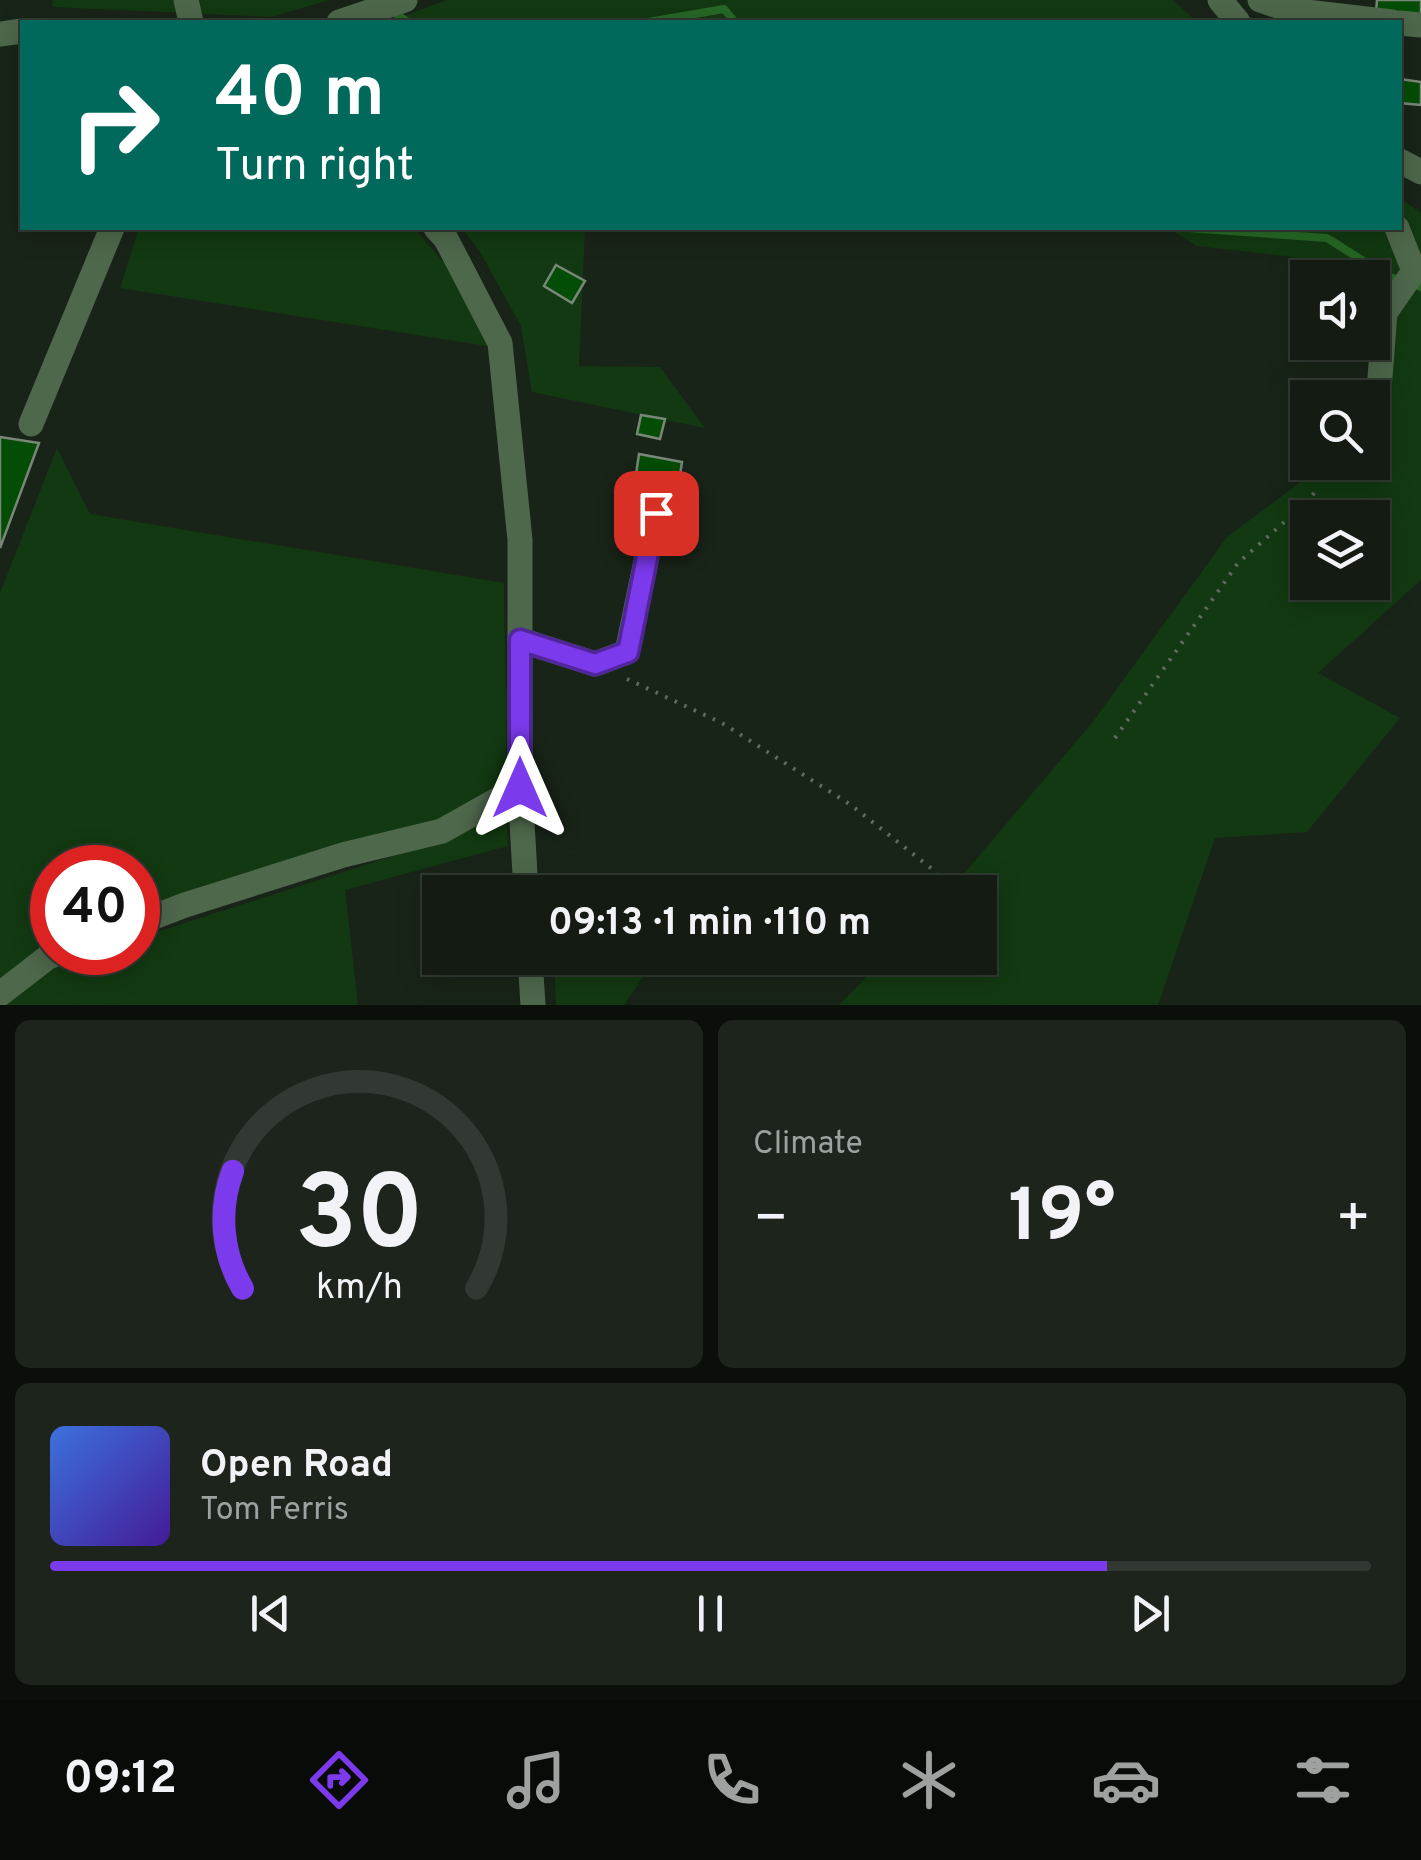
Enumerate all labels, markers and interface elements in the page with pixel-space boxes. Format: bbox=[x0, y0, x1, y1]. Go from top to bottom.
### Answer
text: 40 m bbox=[215, 52, 385, 141]
icon: right bbox=[50, 60, 180, 190]
text: Turn right bbox=[215, 139, 414, 196]
map controls bbox=[1290, 260, 1390, 600]
button: sound bbox=[1290, 260, 1390, 360]
button: search bbox=[1290, 380, 1390, 480]
pin bbox=[614, 471, 699, 556]
icon: arrive bbox=[629, 486, 684, 541]
button: layers bbox=[1290, 500, 1390, 600]
position arrow bbox=[468, 736, 572, 840]
speed limit sign: 40 bbox=[30, 845, 160, 975]
text: 09:13 · 1 min · 110 m bbox=[548, 900, 871, 949]
text: Climate bbox=[753, 1125, 863, 1165]
text: 30 bbox=[294, 1154, 424, 1286]
text: 19° bbox=[1008, 1173, 1116, 1268]
text: − bbox=[753, 1186, 788, 1256]
text: + bbox=[1336, 1186, 1371, 1256]
text: km/h bbox=[316, 1266, 402, 1312]
text: Open Road bbox=[200, 1442, 393, 1491]
text: Tom Ferris bbox=[200, 1491, 349, 1531]
icon: previous bbox=[243, 1586, 298, 1641]
icon: pause bbox=[683, 1586, 738, 1641]
icon: next bbox=[1123, 1586, 1178, 1641]
icon: directions bbox=[304, 1745, 374, 1815]
icon: music bbox=[501, 1745, 571, 1815]
icon: phone bbox=[697, 1745, 767, 1815]
icon: climate bbox=[894, 1745, 964, 1815]
icon: car bbox=[1091, 1745, 1161, 1815]
icon: filters bbox=[1288, 1745, 1358, 1815]
text: 09:12 bbox=[63, 1752, 177, 1809]

